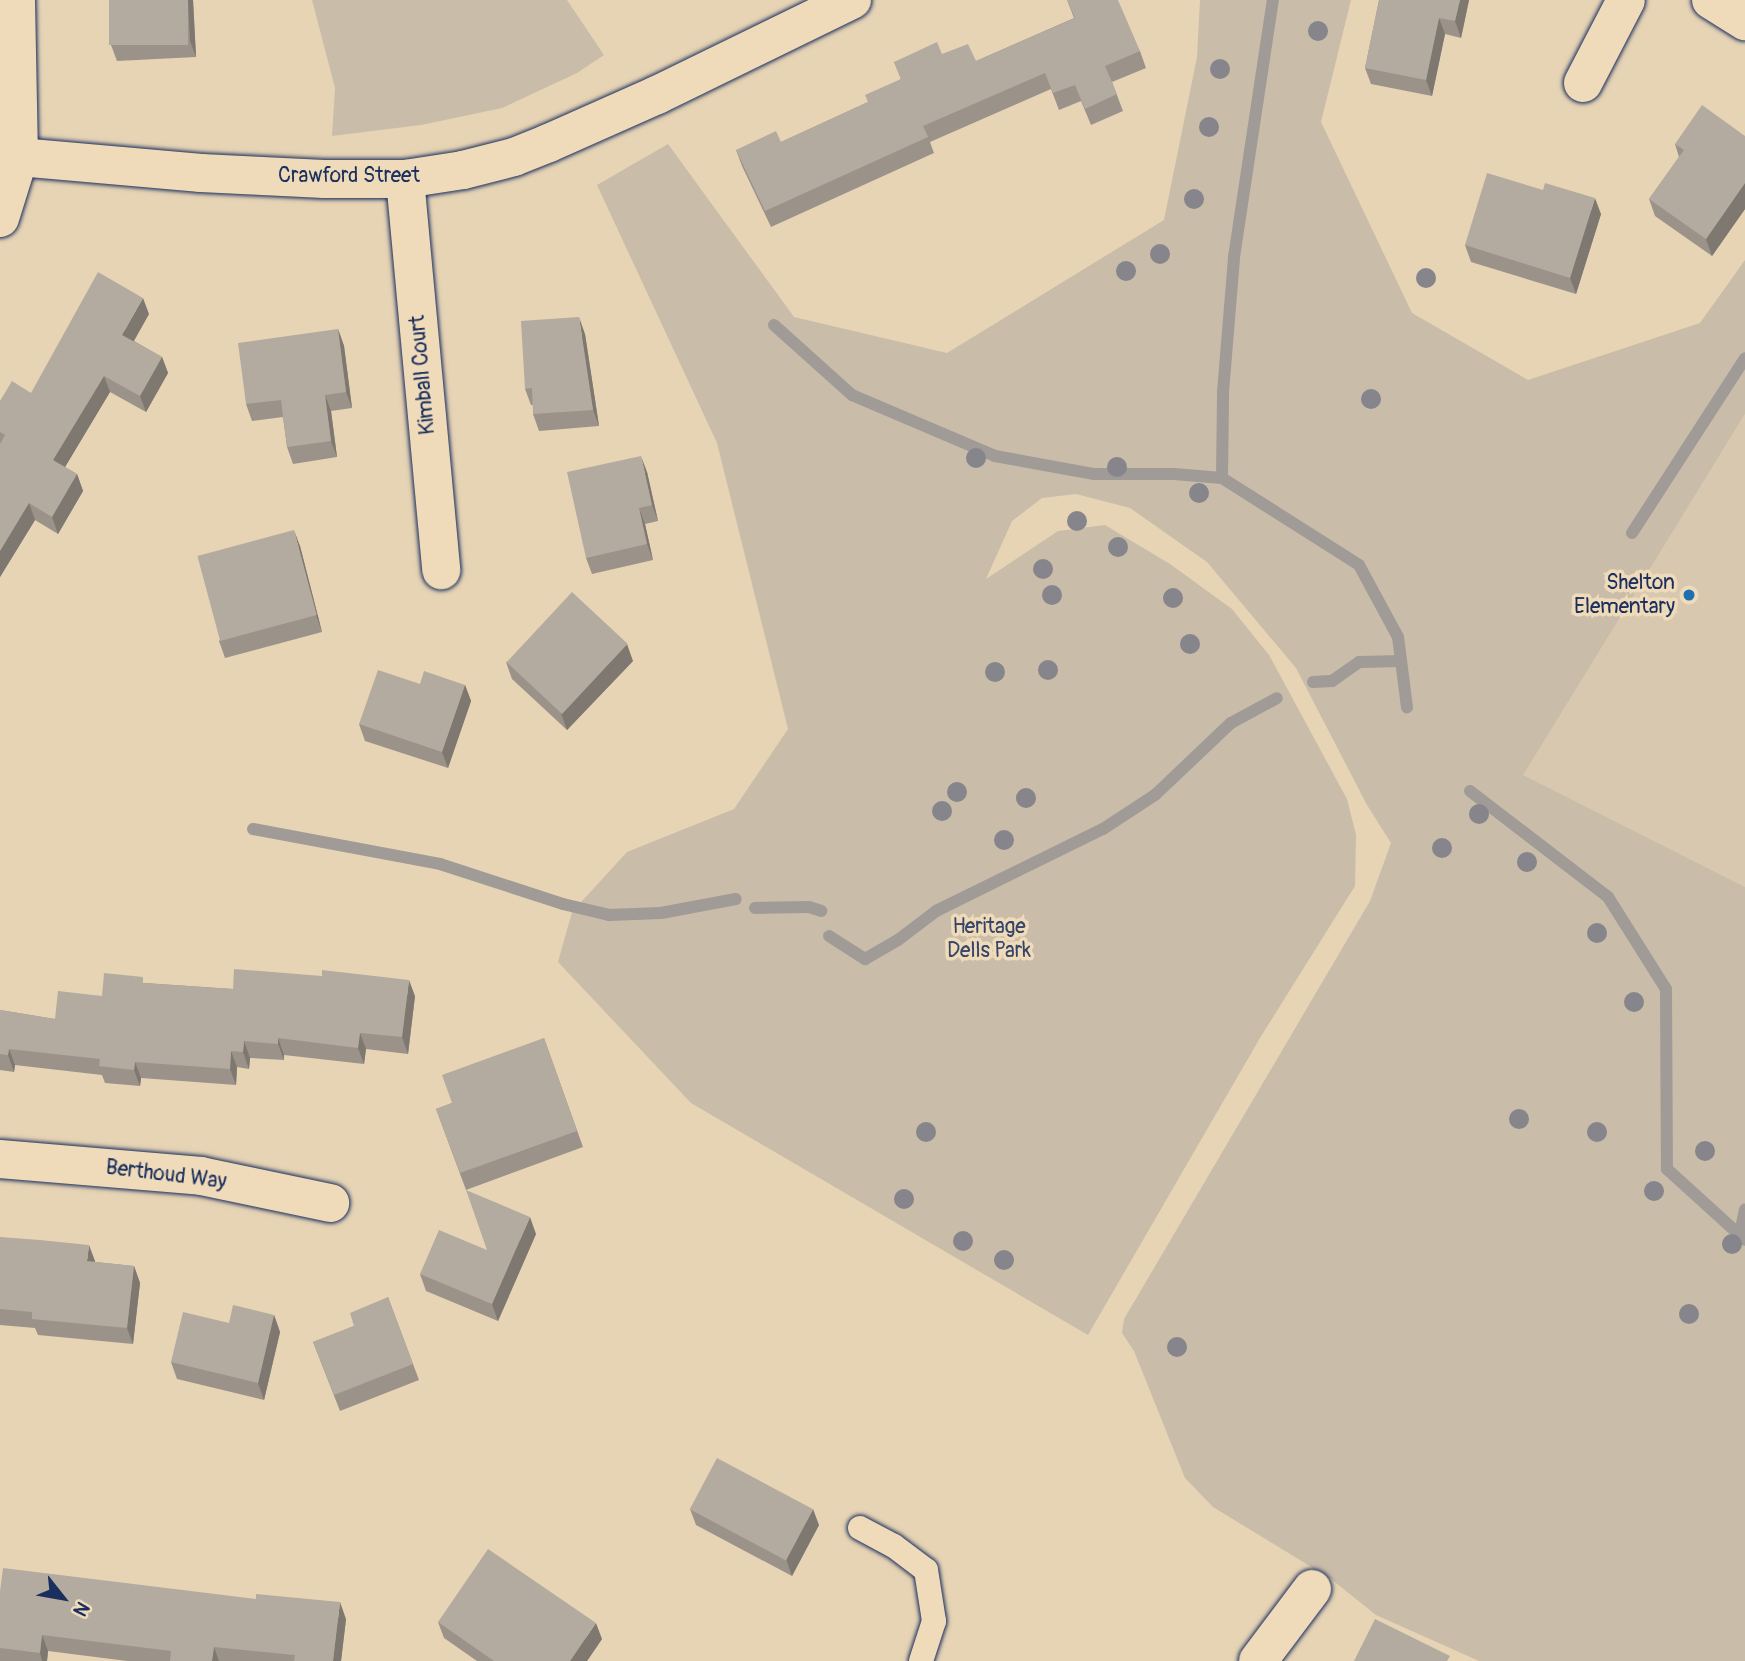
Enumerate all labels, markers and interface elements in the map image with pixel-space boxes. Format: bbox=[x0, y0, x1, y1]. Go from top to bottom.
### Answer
street label: Crawford Street bbox=[278, 163, 420, 189]
street label: Kimball Court bbox=[405, 314, 441, 436]
place label: Shelton Elementary bbox=[1574, 570, 1675, 620]
marker: Shelton Elementary bbox=[1681, 587, 1697, 603]
park label: Heritage Dells Park bbox=[947, 914, 1031, 964]
street label: Berthoud Way bbox=[104, 1155, 228, 1195]
north arrow bbox=[28, 1563, 98, 1633]
text: N bbox=[67, 1597, 95, 1621]

